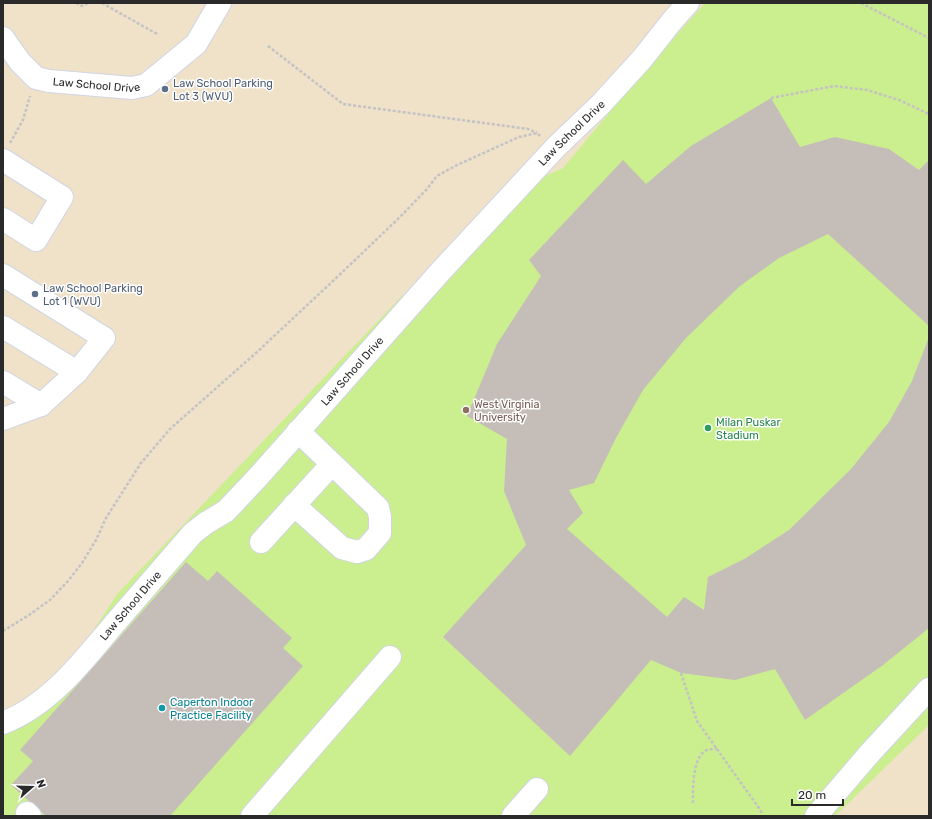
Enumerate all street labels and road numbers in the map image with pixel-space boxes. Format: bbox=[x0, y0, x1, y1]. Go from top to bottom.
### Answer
street label: Law School Drive bbox=[52, 75, 141, 95]
street label: Law School Drive bbox=[536, 97, 607, 168]
street label: Law School Drive bbox=[318, 334, 386, 408]
street label: Law School Drive bbox=[97, 568, 164, 643]

